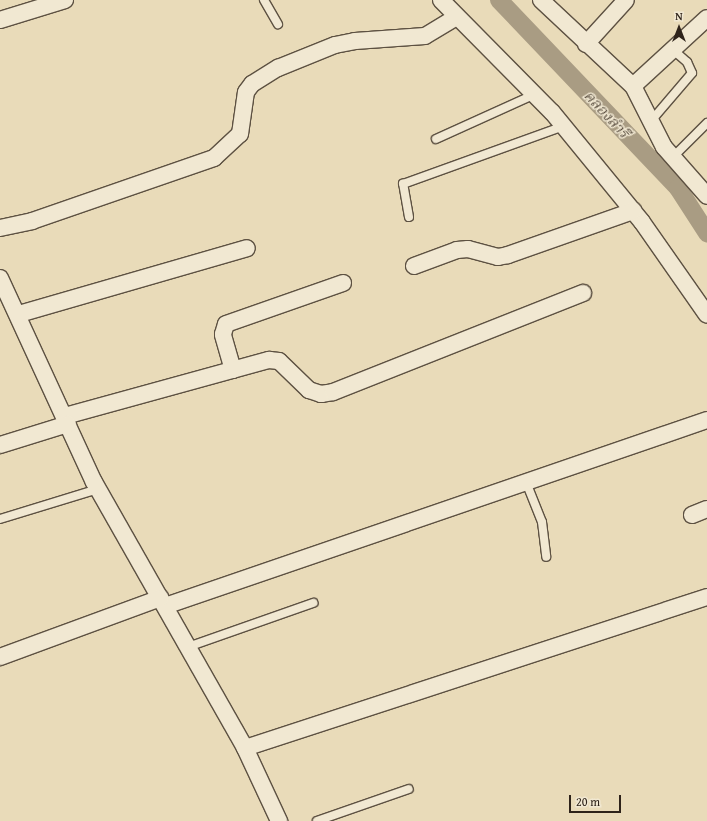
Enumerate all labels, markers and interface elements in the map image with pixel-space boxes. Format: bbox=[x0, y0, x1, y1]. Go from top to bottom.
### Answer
north arrow bbox=[659, 8, 699, 48]
text: N bbox=[675, 8, 683, 24]
water label: คลองลำรี bbox=[580, 86, 634, 142]
scale bar bbox=[571, 787, 623, 813]
text: 20 m bbox=[576, 793, 600, 810]

